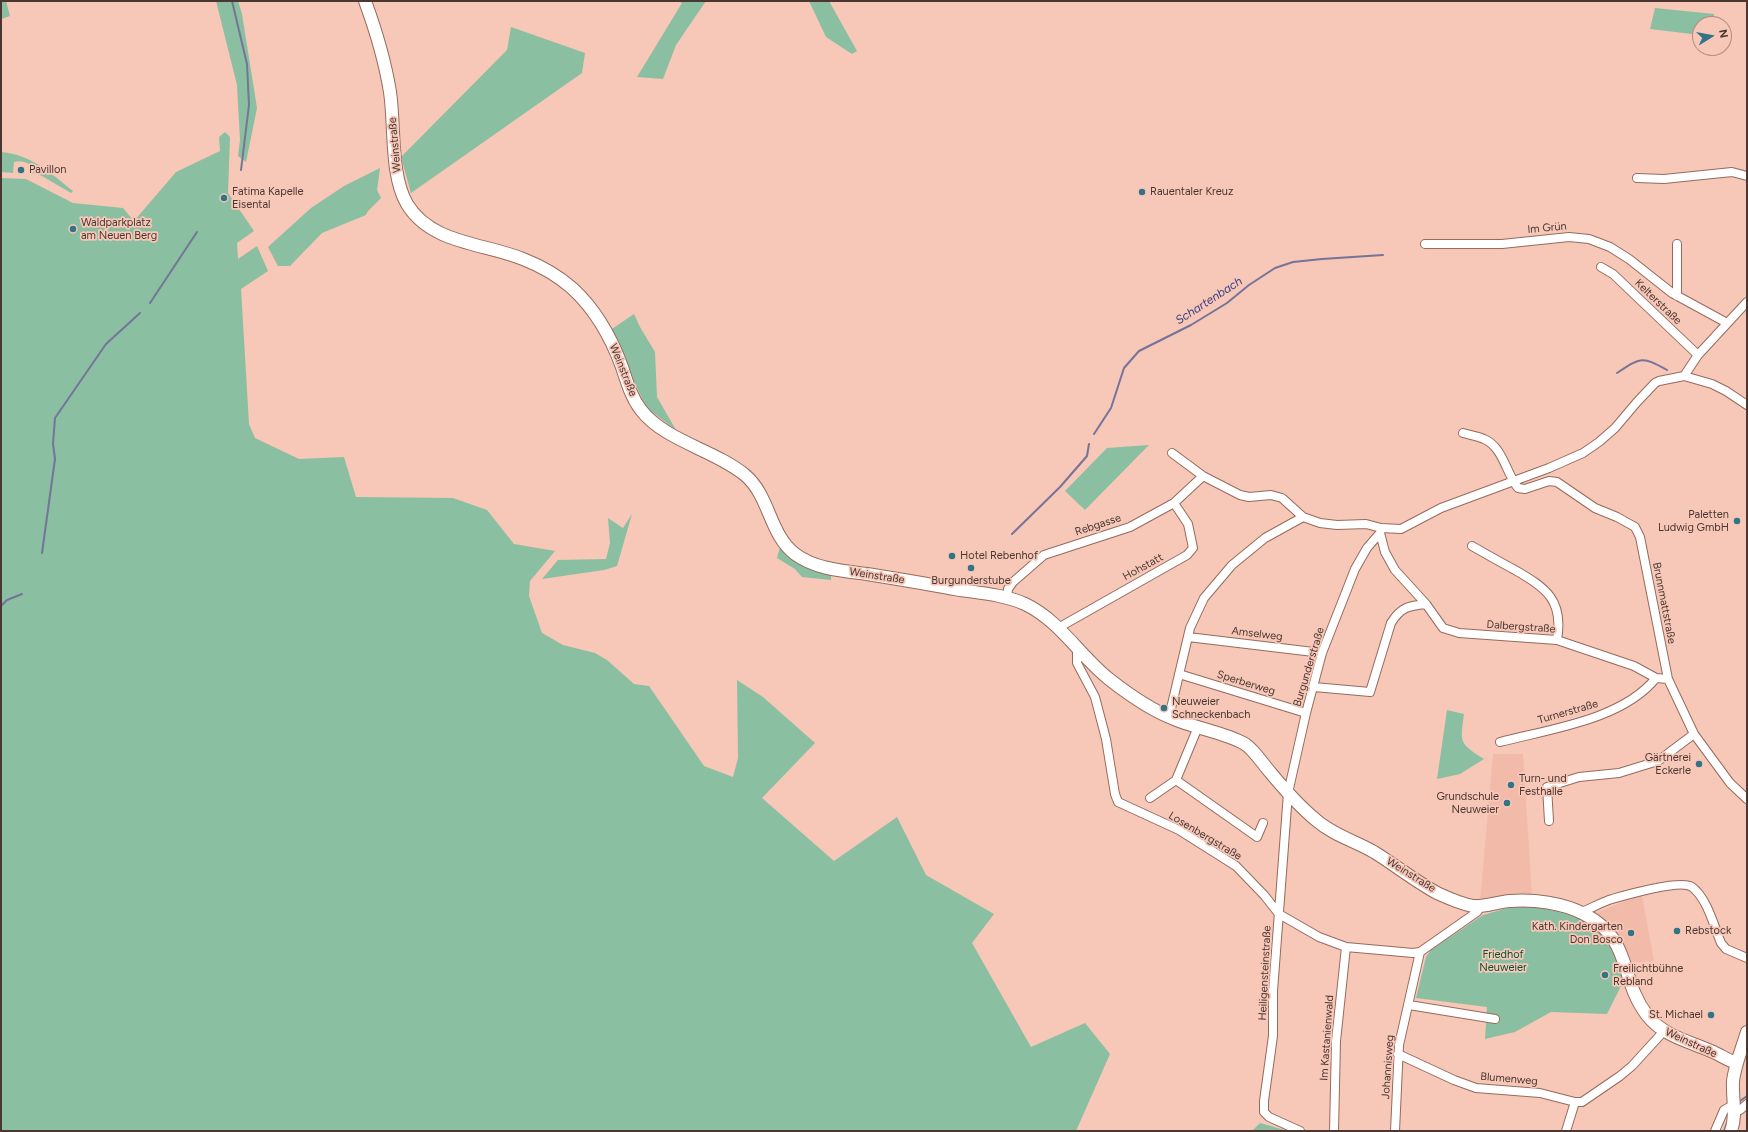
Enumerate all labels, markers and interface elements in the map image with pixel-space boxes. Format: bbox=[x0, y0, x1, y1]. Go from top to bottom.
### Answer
north arrow bbox=[1692, 16, 1732, 56]
text: N bbox=[1716, 28, 1730, 39]
street label: Weinstraße bbox=[386, 117, 404, 173]
place label: Pavillon bbox=[29, 163, 66, 177]
marker: Pavillon bbox=[16, 165, 26, 175]
place label: Fatima Kapelle Eisental bbox=[232, 185, 303, 211]
place label: Rauentaler Kreuz bbox=[1150, 185, 1233, 199]
marker: Rauentaler Kreuz bbox=[1137, 187, 1147, 197]
marker: Fatima Kapelle Eisental bbox=[219, 193, 229, 203]
place label: Waldparkplatz am Neuen Berg bbox=[81, 216, 157, 242]
street label: Im Grün bbox=[1527, 220, 1567, 236]
marker: Waldparkplatz am Neuen Berg bbox=[68, 224, 78, 234]
water label: Schartenbach bbox=[1173, 274, 1245, 328]
street label: Kelterstraße bbox=[1632, 277, 1684, 327]
street label: Weinstraße bbox=[606, 342, 640, 398]
place label: Paletten Ludwig GmbH bbox=[1658, 508, 1729, 534]
street label: Rebgasse bbox=[1073, 511, 1123, 539]
marker: Paletten Ludwig GmbH bbox=[1732, 516, 1742, 526]
place label: Hotel Rebenhof bbox=[960, 549, 1038, 563]
marker: Hotel Rebenhof bbox=[947, 551, 957, 561]
street label: Hohstatt bbox=[1121, 551, 1165, 583]
street label: Brunnmattstraße bbox=[1650, 561, 1678, 645]
marker: Burgunderstube bbox=[966, 563, 976, 573]
street label: Weinstraße bbox=[848, 565, 906, 587]
place label: Burgunderstube bbox=[931, 574, 1011, 588]
street label: Dalbergstraße bbox=[1486, 618, 1556, 636]
street label: Amselweg bbox=[1231, 624, 1283, 644]
street label: Burgunderstraße bbox=[1291, 626, 1327, 708]
street label: Sperberweg bbox=[1215, 668, 1277, 698]
place label: Neuweier Schneckenbach bbox=[1172, 695, 1250, 721]
street label: Turnerstraße bbox=[1536, 697, 1600, 727]
marker: Neuweier Schneckenbach bbox=[1159, 703, 1169, 713]
place label: Gärtnerei Eckerle bbox=[1645, 751, 1691, 777]
marker: Gärtnerei Eckerle bbox=[1694, 759, 1704, 769]
place label: Turn- und Festhalle bbox=[1519, 772, 1567, 798]
marker: Turn- und Festhalle bbox=[1506, 780, 1516, 790]
place label: Grundschule Neuweier bbox=[1436, 790, 1499, 816]
marker: Grundschule Neuweier bbox=[1502, 798, 1512, 808]
street label: Losenbergstraße bbox=[1166, 809, 1244, 863]
street label: Weinstraße bbox=[1384, 855, 1438, 895]
place label: Kath. Kindergarten Don Bosco bbox=[1532, 920, 1623, 946]
place label: Rebstock bbox=[1685, 924, 1731, 938]
street label: Heiligensteinstraße bbox=[1256, 925, 1274, 1021]
marker: Rebstock bbox=[1672, 926, 1682, 936]
marker: Kath. Kindergarten Don Bosco bbox=[1626, 928, 1636, 938]
park label: Friedhof Neuweier bbox=[1479, 948, 1527, 974]
place label: Freilichtbühne Rebland bbox=[1613, 962, 1683, 988]
marker: Freilichtbühne Rebland bbox=[1600, 970, 1610, 980]
street label: Im Kastanienwald bbox=[1317, 995, 1337, 1081]
place label: St. Michael bbox=[1649, 1008, 1703, 1022]
marker: St. Michael bbox=[1706, 1010, 1716, 1020]
street label: Weinstraße bbox=[1663, 1025, 1719, 1061]
street label: Johannisweg bbox=[1379, 1034, 1397, 1100]
street label: Blumenweg bbox=[1480, 1070, 1538, 1088]

